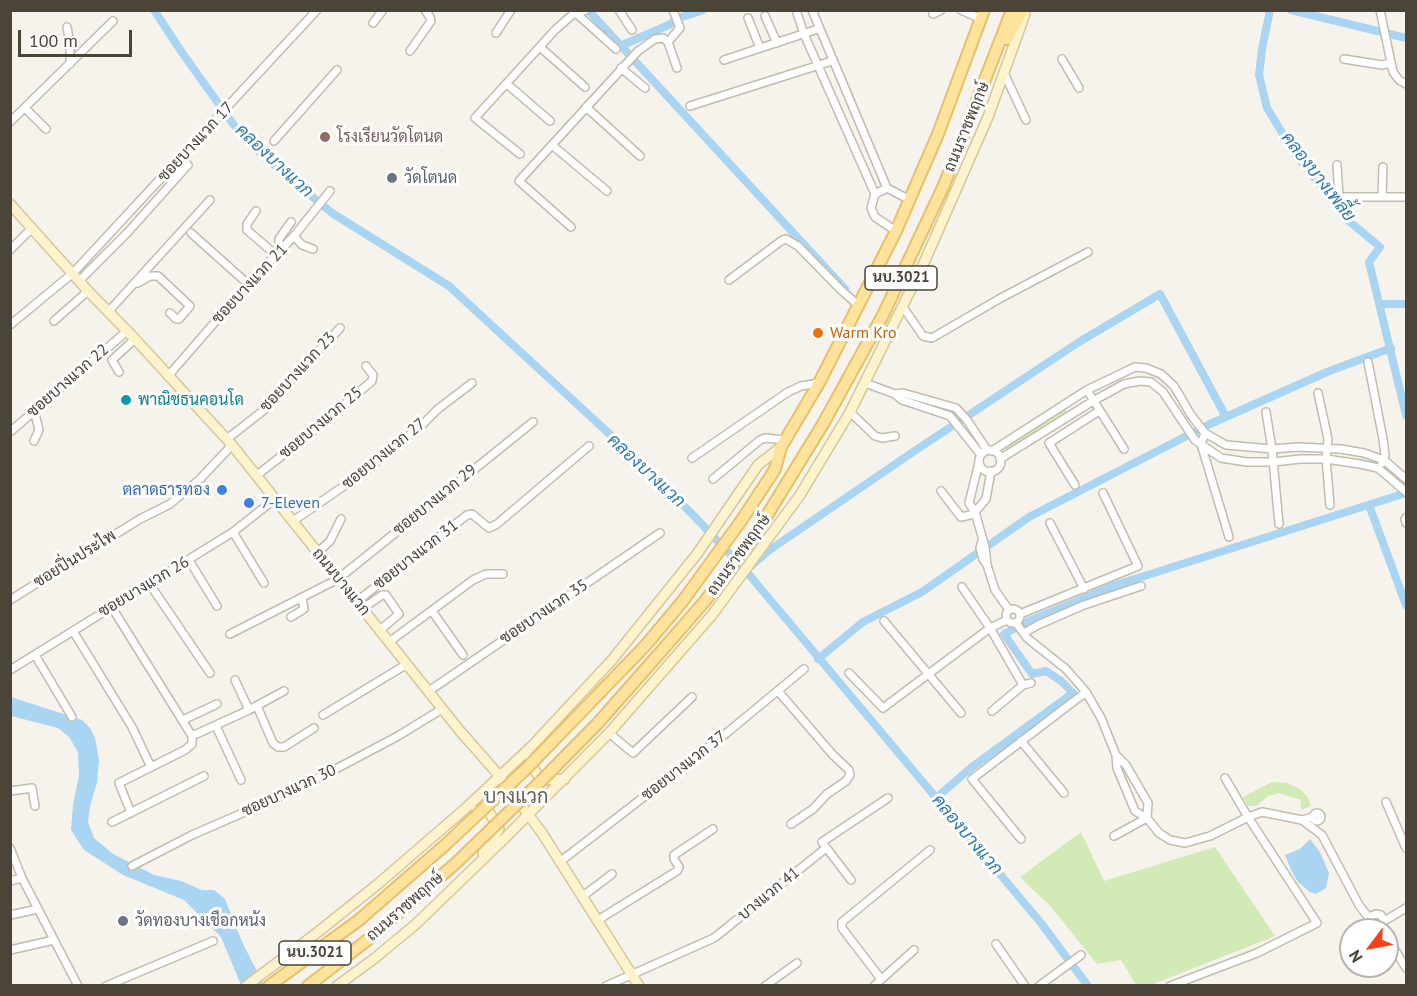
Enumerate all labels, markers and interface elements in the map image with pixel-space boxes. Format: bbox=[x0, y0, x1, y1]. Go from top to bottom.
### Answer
scale bar bbox=[21, 18, 135, 56]
text: 100 m bbox=[29, 29, 78, 52]
street label: ถนนราชพฤกษ์ bbox=[940, 79, 994, 175]
street label: ซอยบางแวก 17 bbox=[154, 98, 238, 186]
water label: คลองบางแวก bbox=[231, 119, 317, 203]
place label: โรงเรียนวัดโตนด bbox=[337, 127, 443, 147]
water label: คลองบางเพลี้ย bbox=[1276, 128, 1360, 226]
marker: โรงเรียนวัดโตนด bbox=[318, 130, 332, 144]
place label: วัดโตนด bbox=[404, 168, 457, 188]
marker: วัดโตนด bbox=[385, 171, 399, 185]
street label: ซอยบางแวก 21 bbox=[208, 240, 292, 328]
road number: นบ.3021 bbox=[865, 266, 937, 290]
place label: Warm Kro bbox=[830, 323, 897, 343]
marker: Warm Kro bbox=[811, 326, 825, 340]
street label: ซอยบางแวก 23 bbox=[256, 328, 340, 416]
street label: ซอยบางแวก 22 bbox=[23, 340, 113, 422]
street label: ซอยบางแวก 25 bbox=[276, 383, 366, 463]
place label: พาณิชธนคอนโด bbox=[138, 390, 244, 410]
marker: พาณิชธนคอนโด bbox=[119, 393, 133, 407]
street label: ซอยบางแวก 27 bbox=[338, 414, 430, 494]
water label: คลองบางแวก bbox=[603, 429, 689, 513]
street label: ซอยบางแวก 29 bbox=[389, 460, 481, 540]
place label: ตลาดธารทอง bbox=[122, 480, 210, 500]
marker: ตลาดธารทอง bbox=[215, 483, 229, 497]
place label: 7-Eleven bbox=[261, 493, 320, 513]
marker: 7-Eleven bbox=[242, 496, 256, 510]
street label: ถนนราชพฤกษ์ bbox=[703, 511, 775, 599]
street label: ซอยบางแวก 31 bbox=[370, 516, 462, 594]
street label: ซอยปิ่นประไพ bbox=[30, 526, 120, 592]
street label: ถนนบางแวก bbox=[308, 544, 374, 620]
street label: ซอยบางแวก 26 bbox=[95, 552, 193, 622]
street label: ซอยบางแวก 35 bbox=[496, 575, 592, 649]
street label: ซอยบางแวก 37 bbox=[638, 727, 730, 805]
street label: ซอยบางแวก 30 bbox=[239, 761, 339, 821]
district label: บางแวก bbox=[483, 785, 549, 809]
water label: คลองบางแวก bbox=[927, 790, 1007, 880]
street label: บางแวก 41 bbox=[734, 863, 804, 925]
street label: ถนนราชพฤกษ์ bbox=[363, 868, 447, 946]
place label: วัดทองบางเชือกหนัง bbox=[135, 911, 266, 931]
marker: วัดทองบางเชือกหนัง bbox=[116, 914, 130, 928]
north arrow bbox=[1339, 918, 1399, 978]
road number: นบ.3021 bbox=[279, 941, 351, 965]
text: N bbox=[1344, 947, 1367, 966]

